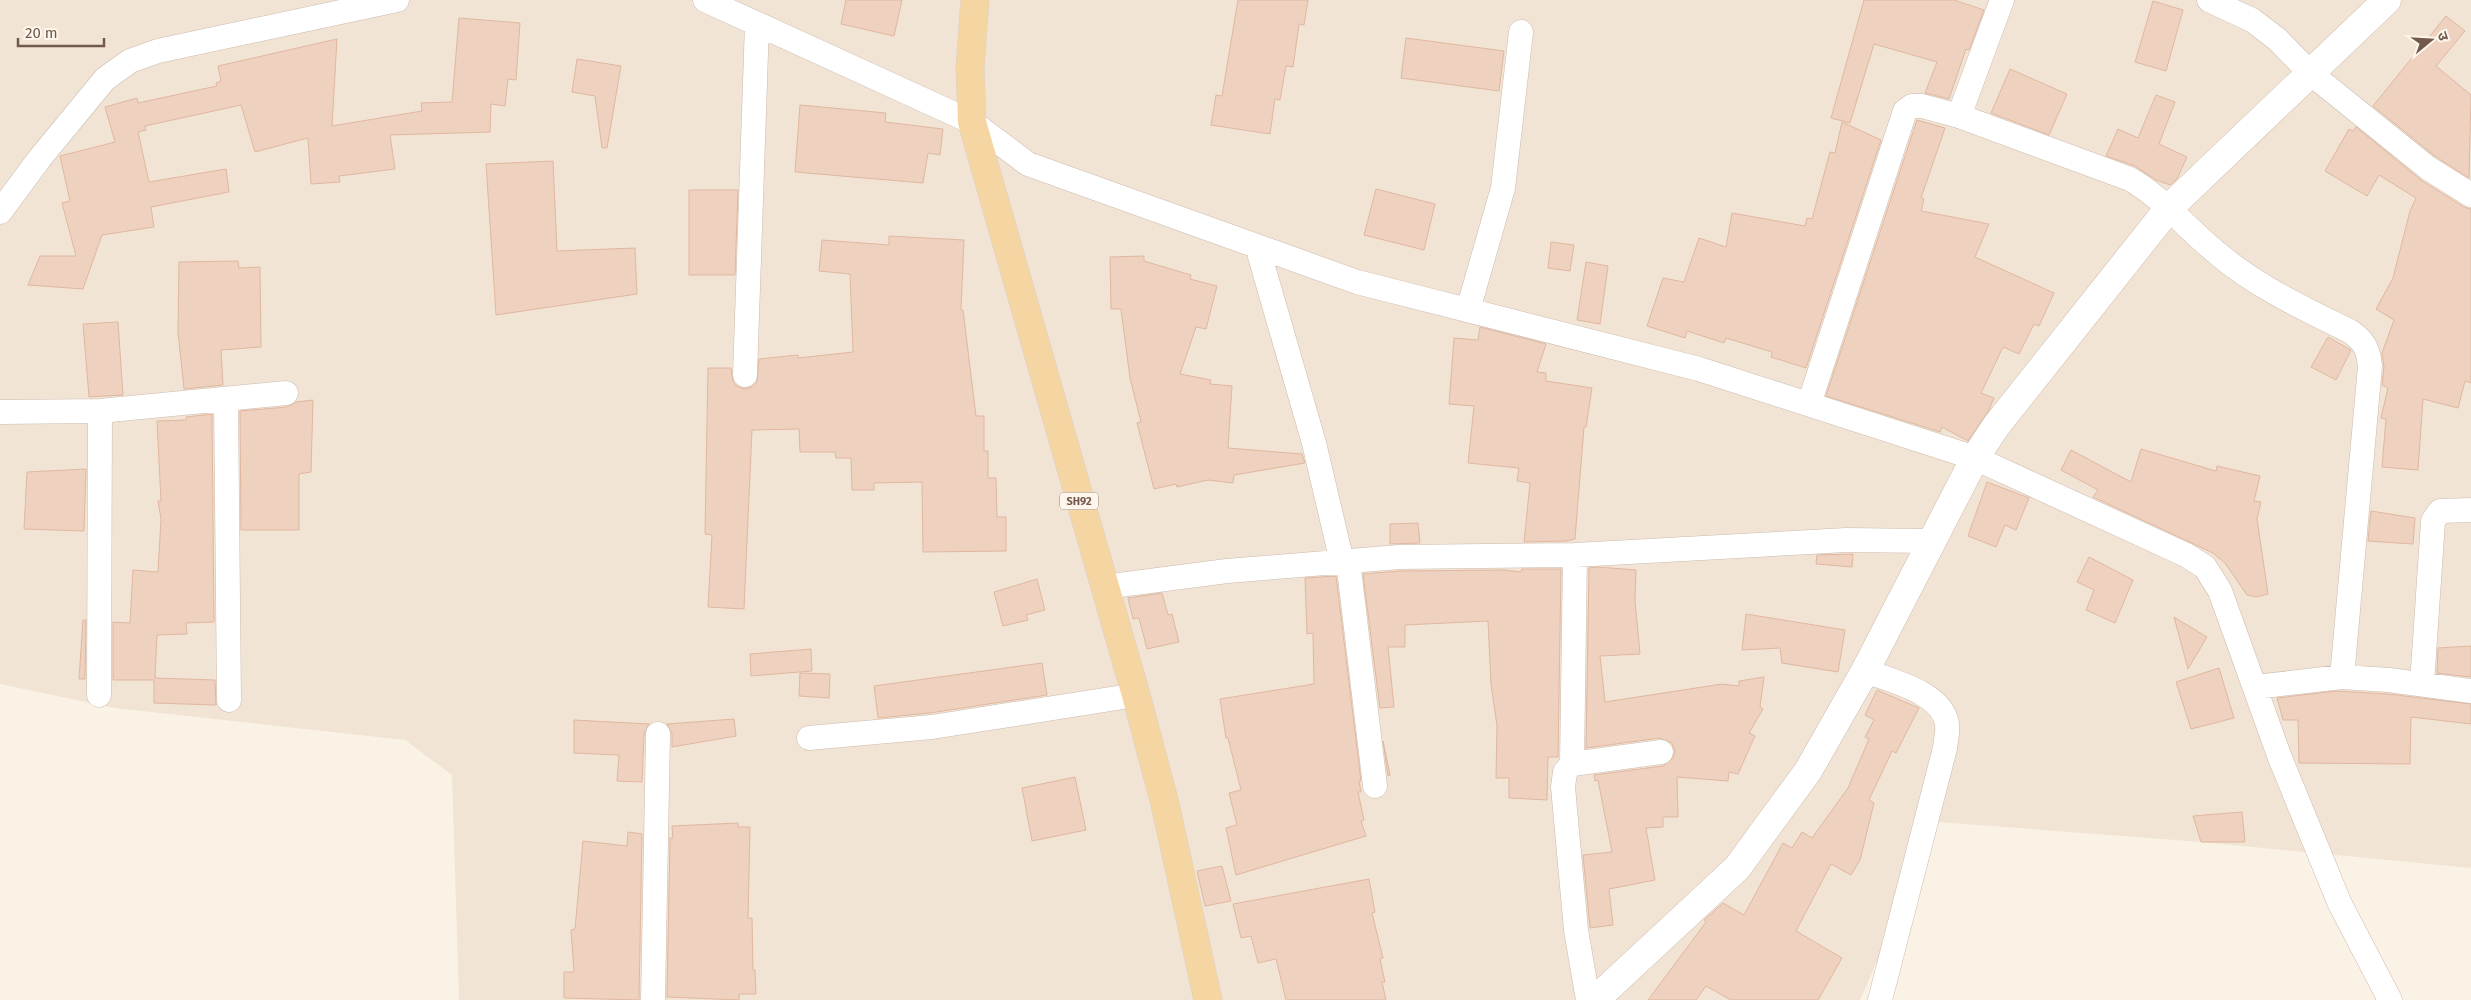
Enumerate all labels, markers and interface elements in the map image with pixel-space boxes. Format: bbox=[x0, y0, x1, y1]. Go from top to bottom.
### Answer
scale bar bbox=[18, 15, 104, 47]
north arrow bbox=[2406, 15, 2456, 65]
text: 20 m bbox=[25, 24, 58, 42]
text: उ bbox=[2434, 30, 2452, 43]
road number: SH92 bbox=[1060, 492, 1098, 510]

